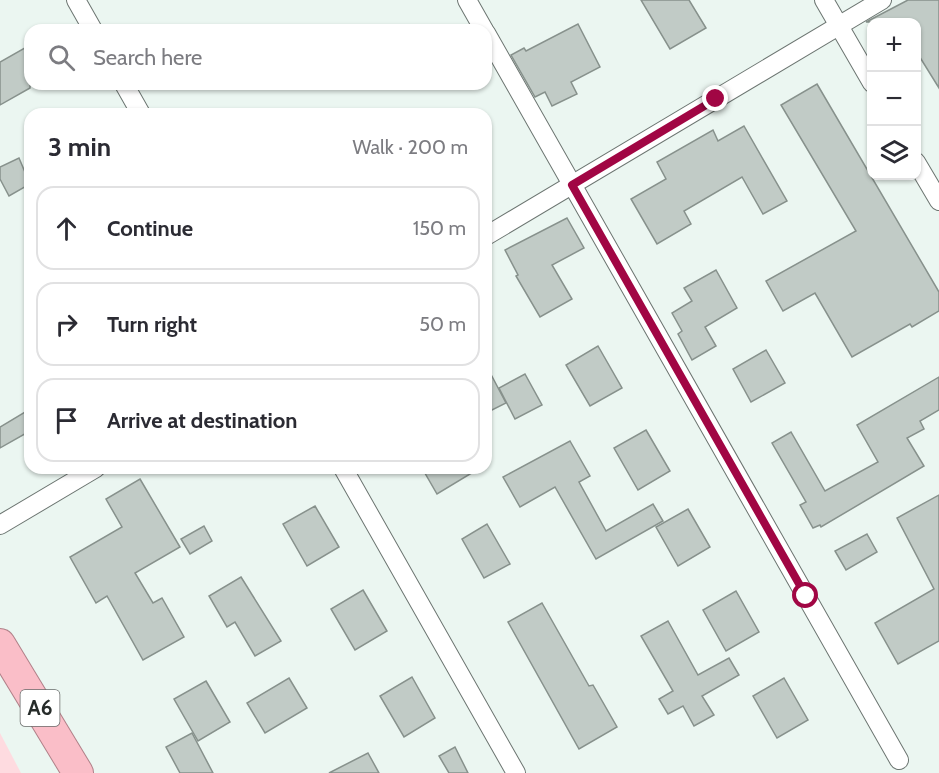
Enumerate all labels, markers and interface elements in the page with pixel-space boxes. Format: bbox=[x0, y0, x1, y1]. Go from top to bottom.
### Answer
map controls bbox=[867, 18, 921, 180]
button: + bbox=[867, 18, 921, 72]
search box bbox=[24, 24, 492, 90]
icon: search bbox=[45, 41, 78, 74]
text: Search here bbox=[93, 44, 202, 71]
button: − bbox=[867, 72, 921, 126]
route end bbox=[702, 85, 728, 111]
button: layers bbox=[867, 126, 921, 180]
text: 3 min bbox=[48, 131, 111, 163]
text: Walk · 200 m bbox=[352, 135, 468, 159]
icon: ahead bbox=[50, 212, 83, 245]
text: Continue bbox=[107, 215, 193, 242]
text: 150 m bbox=[413, 216, 466, 240]
icon: right bbox=[50, 308, 83, 341]
text: Turn right bbox=[107, 311, 197, 338]
text: 50 m bbox=[419, 312, 466, 336]
icon: arrive bbox=[50, 404, 83, 437]
text: Arrive at destination bbox=[107, 407, 297, 434]
route start bbox=[792, 582, 818, 608]
road number: A6 bbox=[20, 690, 60, 726]

